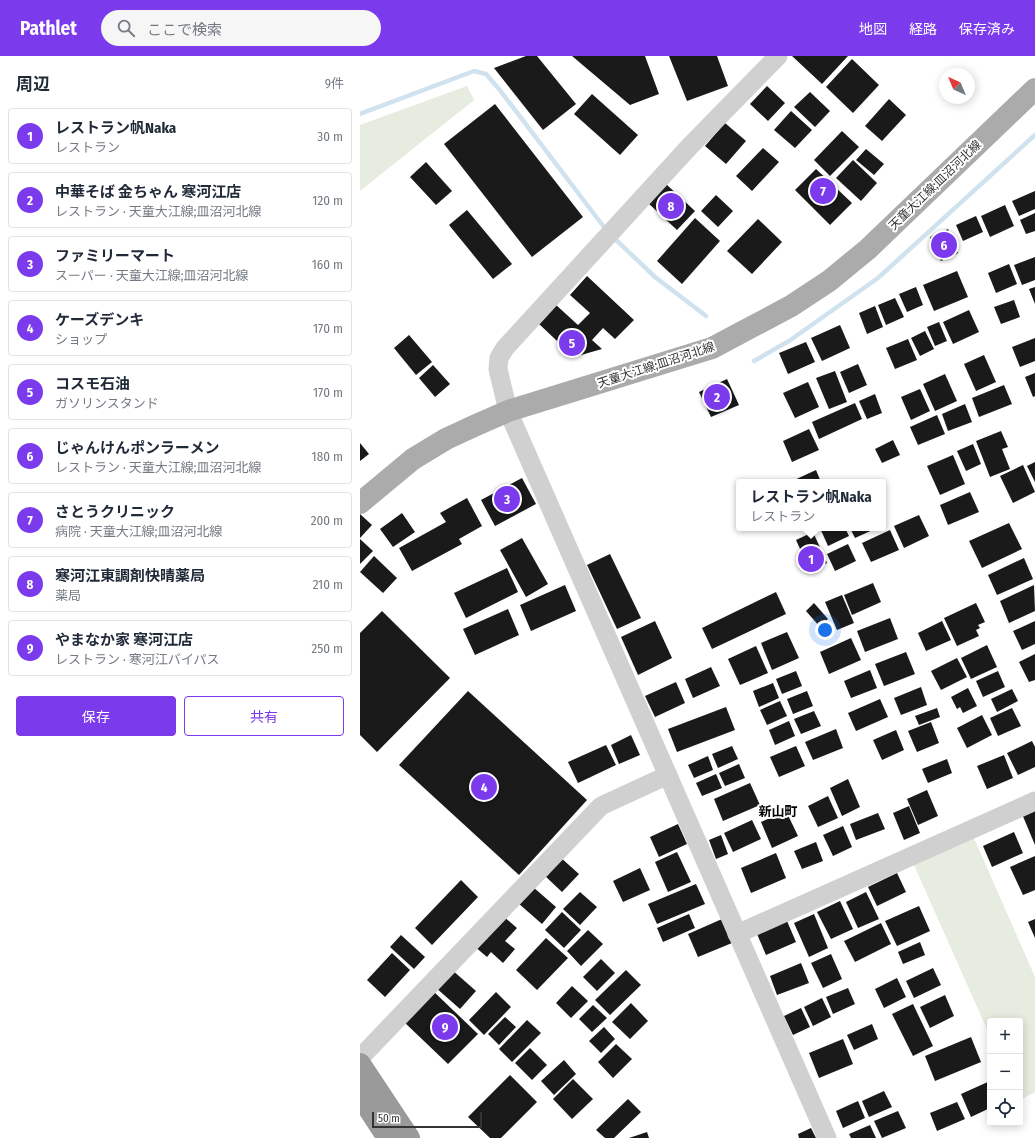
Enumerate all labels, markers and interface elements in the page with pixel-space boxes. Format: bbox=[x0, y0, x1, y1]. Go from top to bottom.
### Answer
search box bbox=[101, 10, 381, 46]
text: Pathlet bbox=[20, 17, 77, 40]
icon: search bbox=[115, 17, 137, 39]
text: ここで検索 bbox=[147, 21, 222, 39]
text: 地図 bbox=[859, 21, 887, 38]
text: 経路 bbox=[909, 21, 937, 38]
text: 保存済み bbox=[959, 21, 1015, 38]
north arrow bbox=[939, 68, 975, 104]
text: 周辺 bbox=[16, 74, 50, 95]
text: 9件 bbox=[325, 76, 344, 91]
text: レストラン帆Naka bbox=[55, 119, 176, 137]
text: 1 bbox=[27, 129, 33, 144]
text: 30 m bbox=[317, 129, 343, 144]
street label: 天童大江線;皿沼河北線 bbox=[886, 137, 984, 233]
text: レストラン bbox=[55, 140, 120, 155]
pin: 7 bbox=[810, 176, 836, 206]
text: 中華そば 金ちゃん 寒河江店 bbox=[55, 183, 241, 201]
pin: 8 bbox=[658, 191, 684, 221]
text: 2 bbox=[27, 193, 33, 208]
text: 120 m bbox=[312, 193, 343, 208]
text: レストラン · 天童大江線;皿沼河北線 bbox=[55, 204, 262, 219]
pin: 6 bbox=[931, 230, 957, 260]
text: ファミリーマート bbox=[55, 247, 175, 265]
text: 3 bbox=[27, 257, 33, 272]
text: 160 m bbox=[312, 257, 343, 272]
text: スーパー · 天童大江線;皿沼河北線 bbox=[55, 268, 249, 283]
text: ケーズデンキ bbox=[55, 311, 144, 329]
text: 4 bbox=[27, 321, 33, 336]
text: 170 m bbox=[313, 321, 343, 336]
pin: 5 bbox=[559, 328, 585, 358]
text: ショップ bbox=[55, 332, 107, 347]
street label: 天童大江線;皿沼河北線 bbox=[596, 339, 716, 391]
text: コスモ石油 bbox=[55, 375, 130, 393]
pin: 2 bbox=[704, 382, 730, 412]
text: 5 bbox=[27, 385, 33, 400]
text: 170 m bbox=[313, 385, 343, 400]
text: ガソリンスタンド bbox=[55, 396, 159, 411]
text: じゃんけんポンラーメン bbox=[55, 439, 219, 457]
text: 6 bbox=[27, 449, 33, 464]
text: 180 m bbox=[312, 449, 343, 464]
text: レストラン · 天童大江線;皿沼河北線 bbox=[55, 460, 262, 475]
popup bbox=[736, 479, 886, 531]
pin: 3 bbox=[494, 484, 520, 514]
text: レストラン帆Naka bbox=[750, 488, 872, 506]
text: さとうクリニック bbox=[55, 503, 175, 521]
text: レストラン bbox=[750, 509, 815, 524]
text: 7 bbox=[27, 513, 33, 528]
text: 200 m bbox=[311, 513, 343, 528]
text: 病院 · 天童大江線;皿沼河北線 bbox=[55, 524, 223, 539]
pin: 1 bbox=[798, 544, 824, 574]
text: 寒河江東調剤快晴薬局 bbox=[55, 567, 205, 585]
text: 8 bbox=[27, 577, 33, 592]
text: 210 m bbox=[313, 577, 343, 592]
text: 薬局 bbox=[55, 588, 81, 603]
your location bbox=[815, 620, 835, 640]
text: やまなか家 寒河江店 bbox=[55, 631, 193, 649]
text: 9 bbox=[27, 641, 33, 656]
text: 250 m bbox=[311, 641, 343, 656]
text: レストラン · 寒河江バイパス bbox=[55, 652, 220, 667]
button: 保存 bbox=[16, 696, 176, 736]
button: 共有 bbox=[184, 696, 344, 736]
pin: 4 bbox=[471, 772, 497, 802]
district label: 新山町 bbox=[758, 804, 798, 819]
pin: 9 bbox=[432, 1012, 458, 1042]
map controls bbox=[987, 1018, 1023, 1126]
button: + bbox=[987, 1018, 1023, 1054]
button: − bbox=[987, 1054, 1023, 1090]
button: locate bbox=[987, 1090, 1023, 1126]
scale bar bbox=[372, 1110, 482, 1129]
text: 50 m bbox=[378, 1112, 400, 1125]

